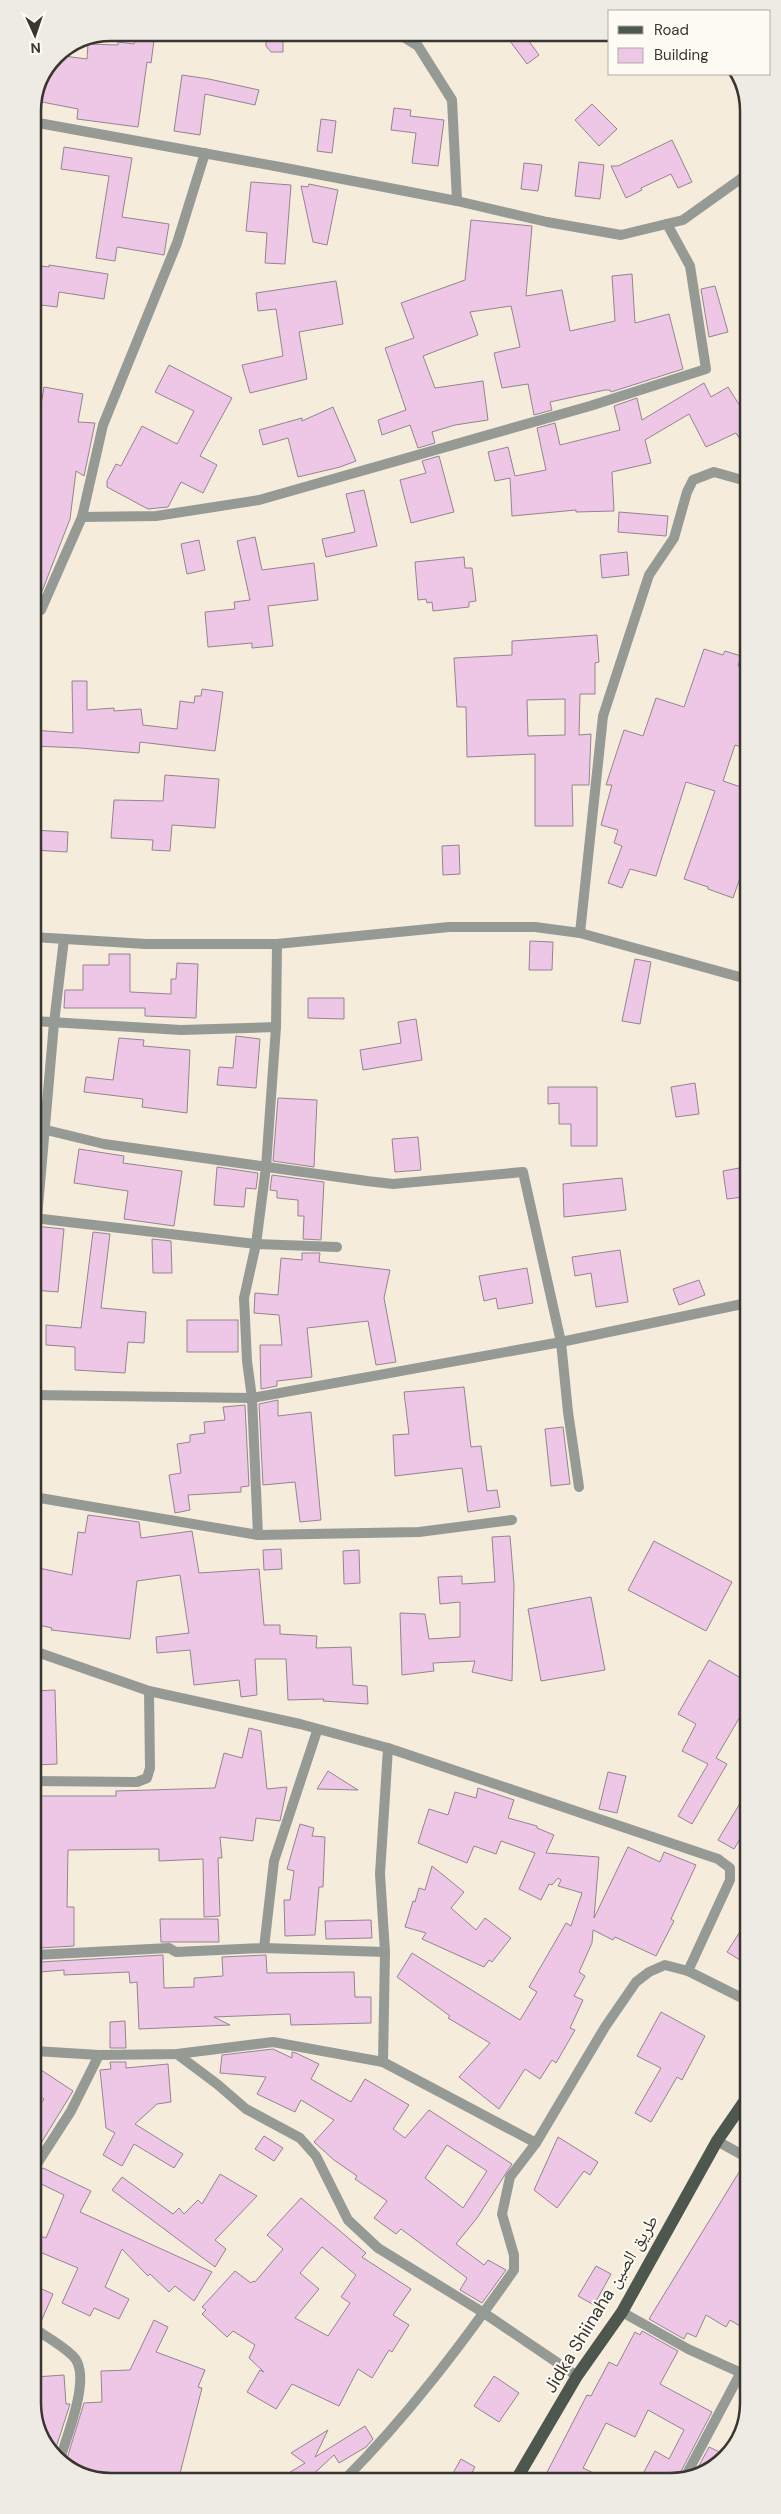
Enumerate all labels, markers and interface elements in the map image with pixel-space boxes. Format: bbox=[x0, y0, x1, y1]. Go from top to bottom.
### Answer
north arrow bbox=[10, 10, 60, 60]
legend bbox=[608, 10, 771, 75]
text: Road bbox=[654, 20, 689, 40]
text: N bbox=[30, 39, 41, 57]
text: Building bbox=[654, 45, 709, 65]
street label: Jidka Shiinaha طريق الصين bbox=[538, 2211, 664, 2397]

